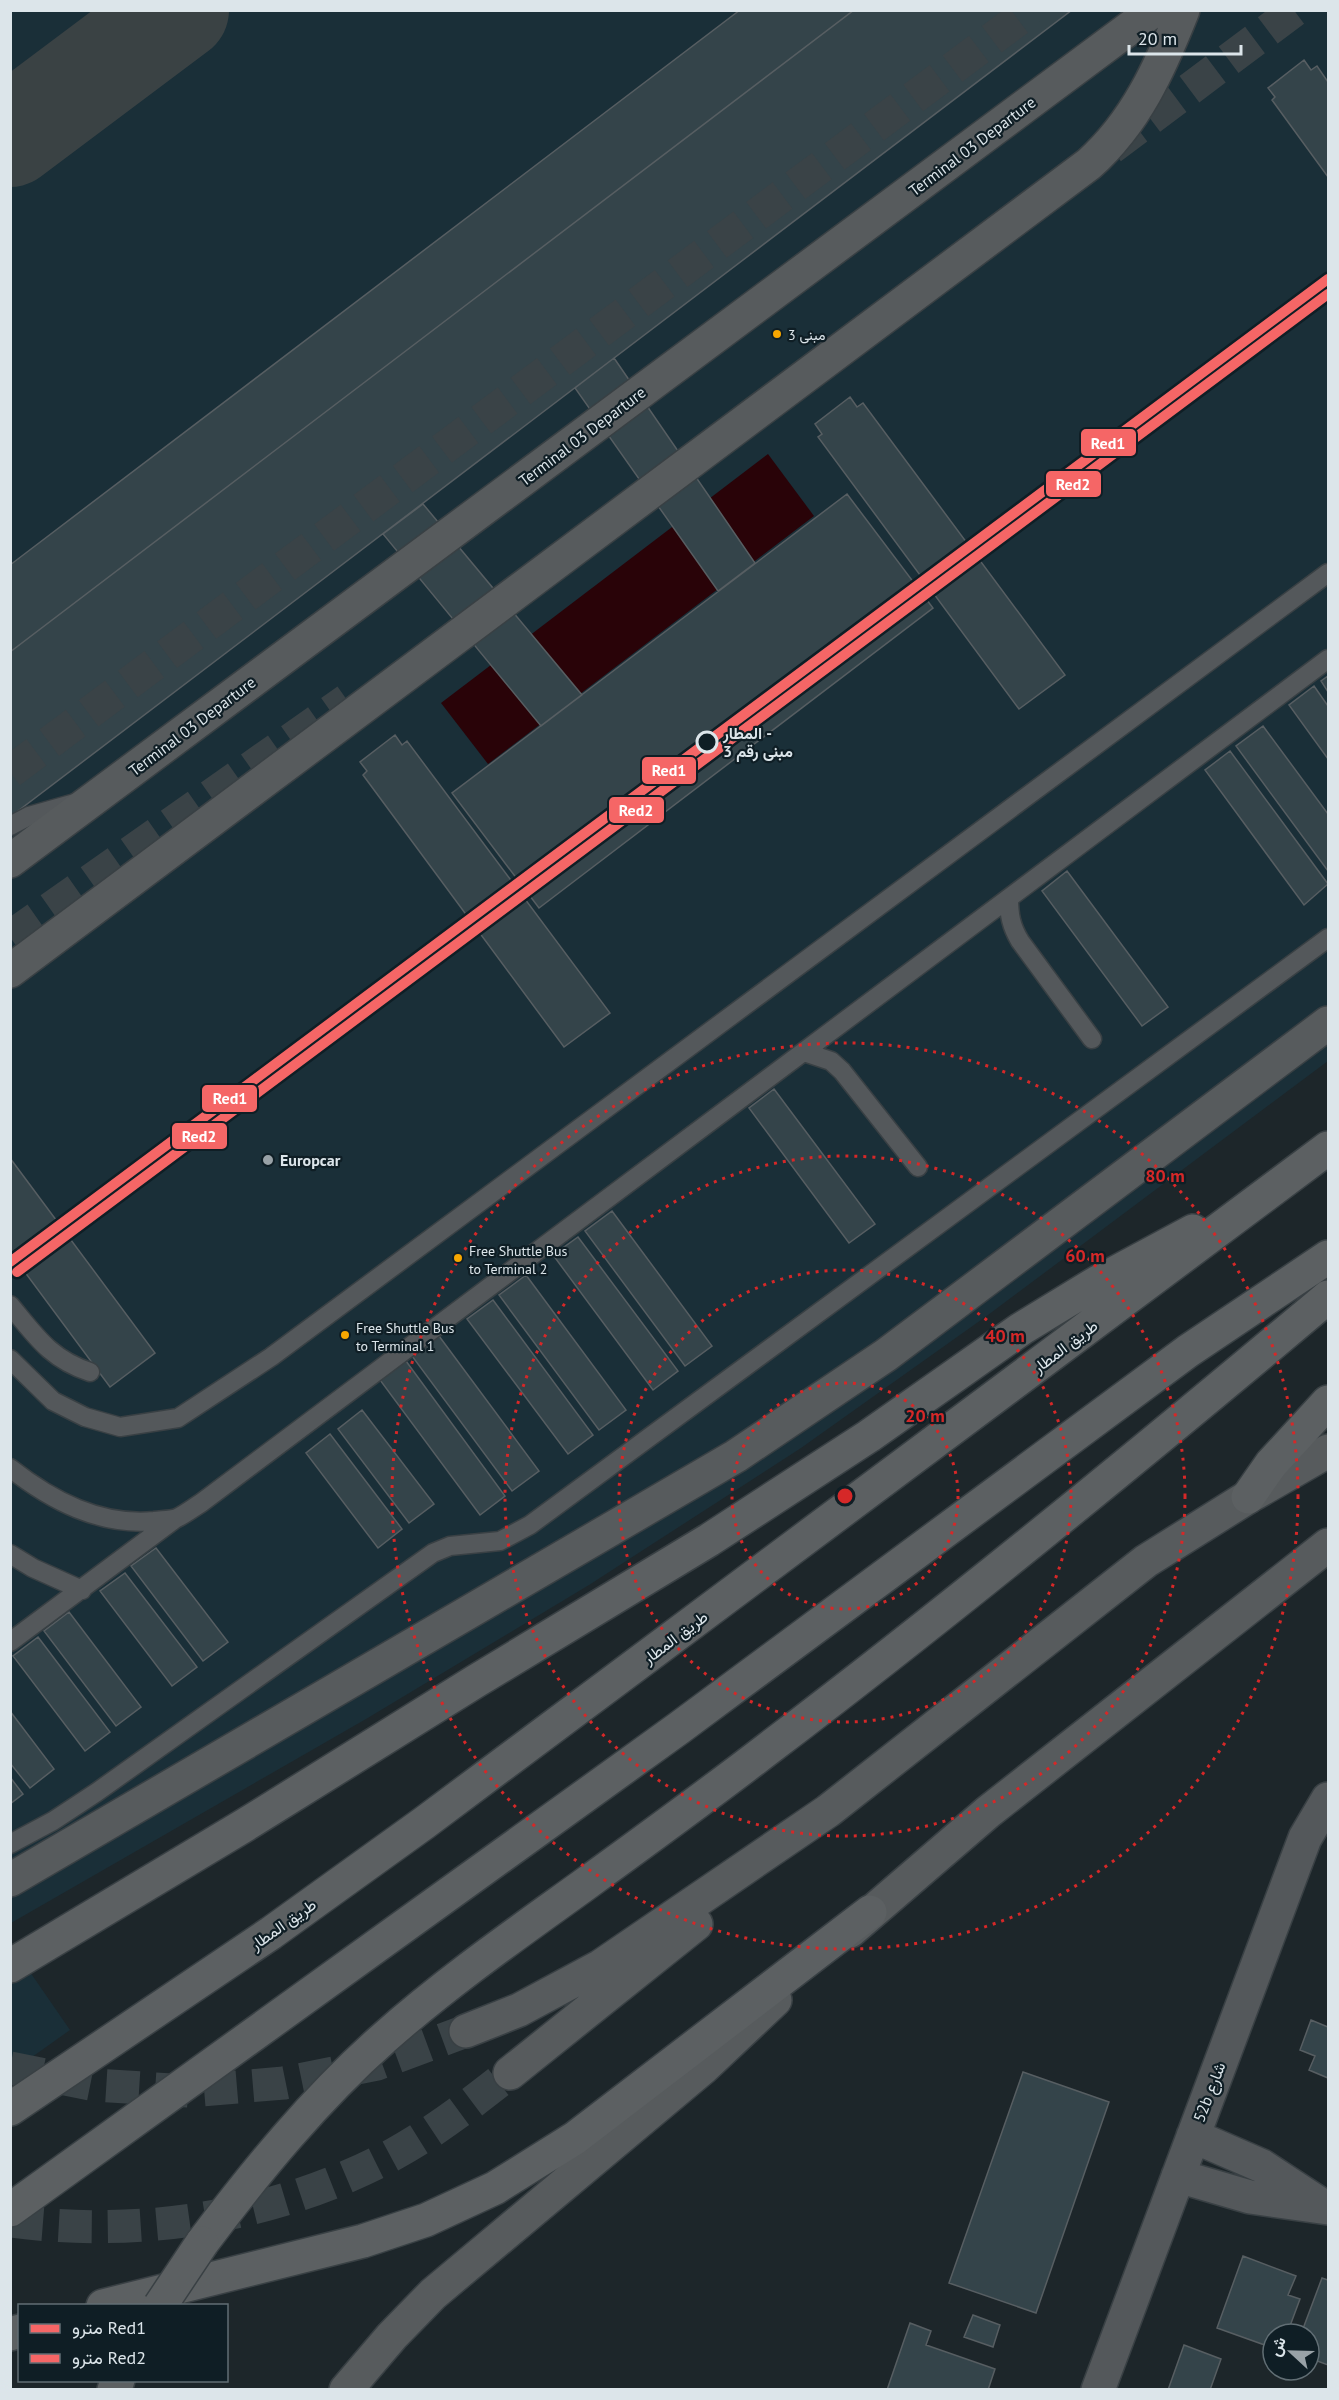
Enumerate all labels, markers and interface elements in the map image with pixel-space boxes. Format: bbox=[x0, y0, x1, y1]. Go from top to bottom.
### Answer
scale bar bbox=[1129, 18, 1242, 56]
text: 20 m bbox=[1138, 27, 1177, 50]
street label: Terminal 03 Departure bbox=[905, 92, 1039, 200]
place label: مبنى 3 bbox=[788, 326, 826, 344]
marker: مبنى 3 bbox=[771, 328, 783, 340]
street label: Terminal 03 Departure bbox=[515, 382, 649, 490]
line badge: Red1 bbox=[1080, 428, 1137, 457]
text: Red1 bbox=[1091, 433, 1125, 453]
line badge: Red2 bbox=[1045, 470, 1102, 498]
text: Red2 bbox=[1056, 474, 1090, 494]
street label: Terminal 03 Departure bbox=[125, 672, 259, 780]
place label: المطار - مبنى رقم 3 bbox=[722, 723, 793, 762]
marker: المطار - مبنى رقم 3 bbox=[696, 731, 718, 753]
line badge: Red1 bbox=[641, 756, 697, 785]
text: Red1 bbox=[652, 760, 686, 780]
line badge: Red2 bbox=[608, 796, 665, 824]
text: Red2 bbox=[619, 800, 653, 820]
line badge: Red1 bbox=[201, 1084, 258, 1113]
text: Red1 bbox=[213, 1088, 247, 1108]
line badge: Red2 bbox=[171, 1122, 228, 1150]
text: Red2 bbox=[182, 1126, 216, 1146]
place label: Europcar bbox=[280, 1150, 341, 1170]
marker: Europcar bbox=[261, 1153, 275, 1167]
text: 80 m bbox=[1145, 1164, 1185, 1187]
place label: Free Shuttle Bus to Terminal 2 bbox=[469, 1242, 568, 1278]
text: 60 m bbox=[1065, 1244, 1105, 1267]
marker: Free Shuttle Bus to Terminal 2 bbox=[452, 1252, 464, 1264]
street label: طريق المطار bbox=[1028, 1315, 1102, 1378]
place label: Free Shuttle Bus to Terminal 1 bbox=[356, 1319, 455, 1355]
text: 40 m bbox=[985, 1324, 1025, 1347]
marker: Free Shuttle Bus to Terminal 1 bbox=[339, 1329, 351, 1341]
text: 20 m bbox=[905, 1404, 945, 1427]
centre of rings bbox=[835, 1486, 855, 1506]
street label: طريق المطار bbox=[638, 1606, 712, 1669]
street label: طريق المطار bbox=[245, 1894, 321, 1955]
street label: 52b شارع bbox=[1188, 2059, 1231, 2125]
legend bbox=[18, 2304, 228, 2382]
text: مترو Red1 bbox=[72, 2316, 146, 2339]
north arrow bbox=[1261, 2322, 1321, 2382]
text: ش bbox=[1264, 2334, 1290, 2359]
text: مترو Red2 bbox=[72, 2346, 146, 2369]

